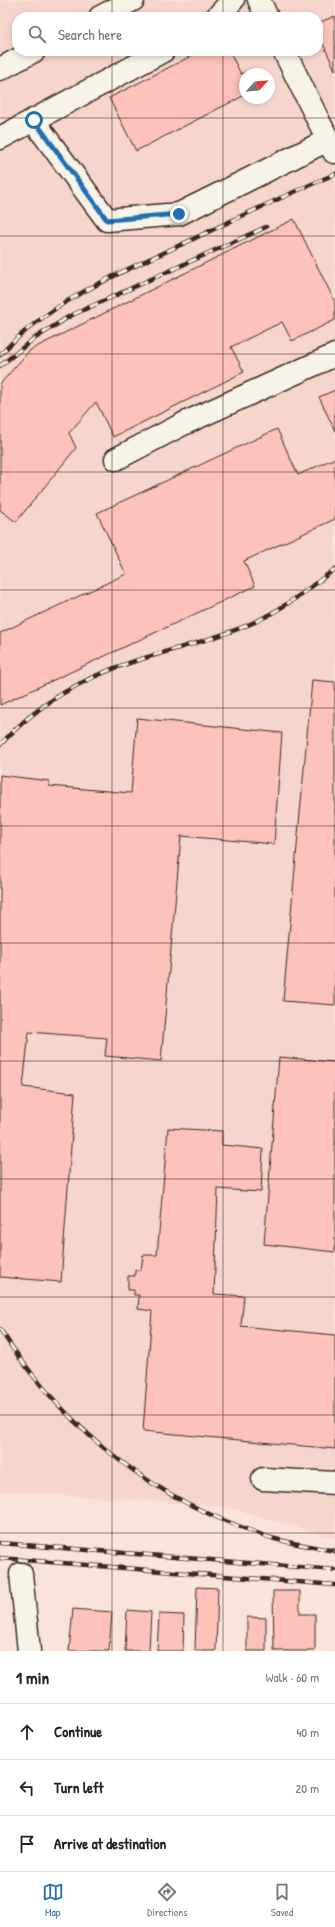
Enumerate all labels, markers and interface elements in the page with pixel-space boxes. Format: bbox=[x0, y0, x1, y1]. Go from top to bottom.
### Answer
search box bbox=[12, 12, 323, 56]
icon: search bbox=[26, 23, 48, 45]
text: Search here bbox=[58, 24, 122, 45]
north arrow bbox=[239, 68, 275, 104]
route start bbox=[25, 111, 43, 129]
route end bbox=[170, 205, 188, 223]
text: 1 min bbox=[16, 1666, 49, 1689]
text: Walk · 60 m bbox=[266, 1668, 319, 1686]
icon: ahead bbox=[16, 1721, 38, 1743]
text: Continue bbox=[54, 1721, 102, 1742]
text: 40 m bbox=[296, 1723, 319, 1741]
icon: left bbox=[16, 1777, 38, 1799]
text: Turn left bbox=[54, 1777, 104, 1798]
text: 20 m bbox=[295, 1779, 319, 1797]
icon: arrive bbox=[16, 1833, 38, 1855]
text: Arrive at destination bbox=[54, 1833, 166, 1854]
tab: Map bbox=[42, 1881, 64, 1919]
tab: Directions bbox=[147, 1881, 188, 1919]
tab: Saved bbox=[271, 1881, 293, 1919]

